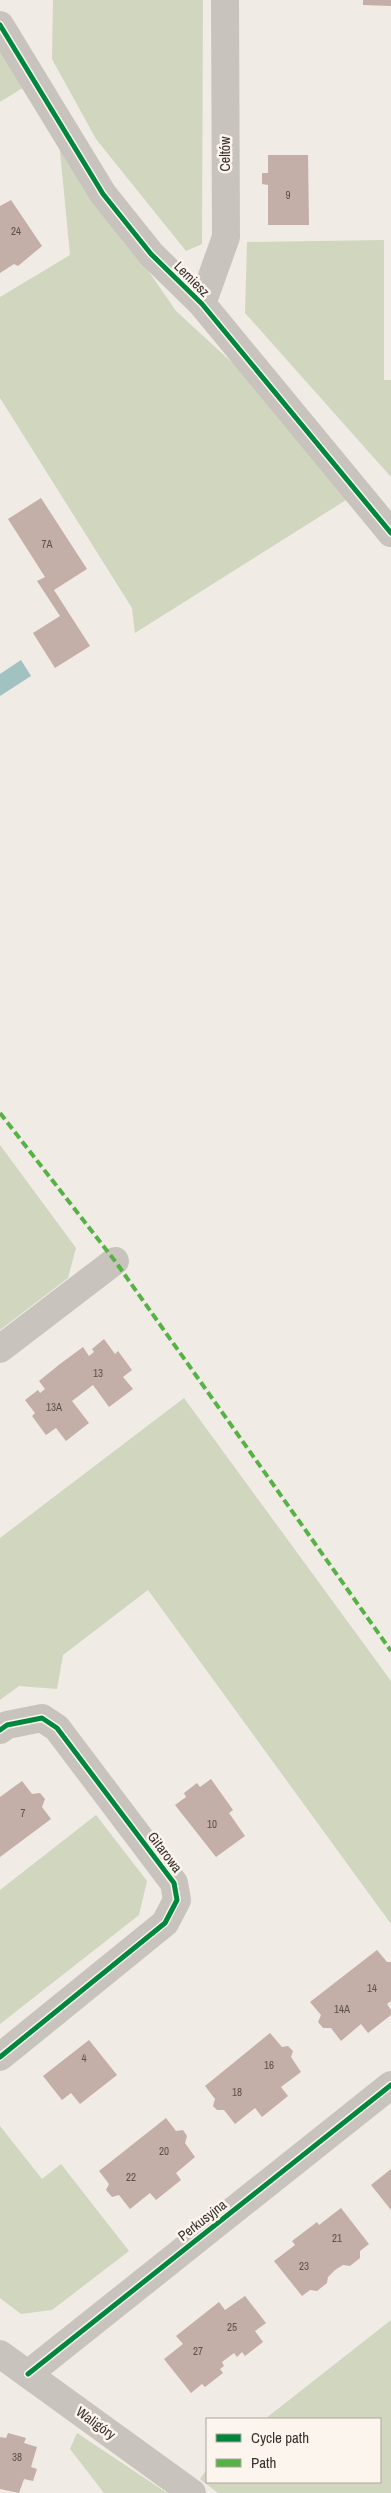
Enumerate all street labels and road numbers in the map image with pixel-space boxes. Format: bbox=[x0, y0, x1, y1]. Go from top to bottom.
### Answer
street label: Celtów bbox=[216, 136, 234, 172]
street label: Lemiesz bbox=[170, 257, 214, 301]
street label: Gitarowa bbox=[144, 1828, 187, 1877]
street label: Perkusyjna bbox=[174, 2195, 230, 2245]
street label: Waligóry bbox=[73, 2403, 120, 2444]

